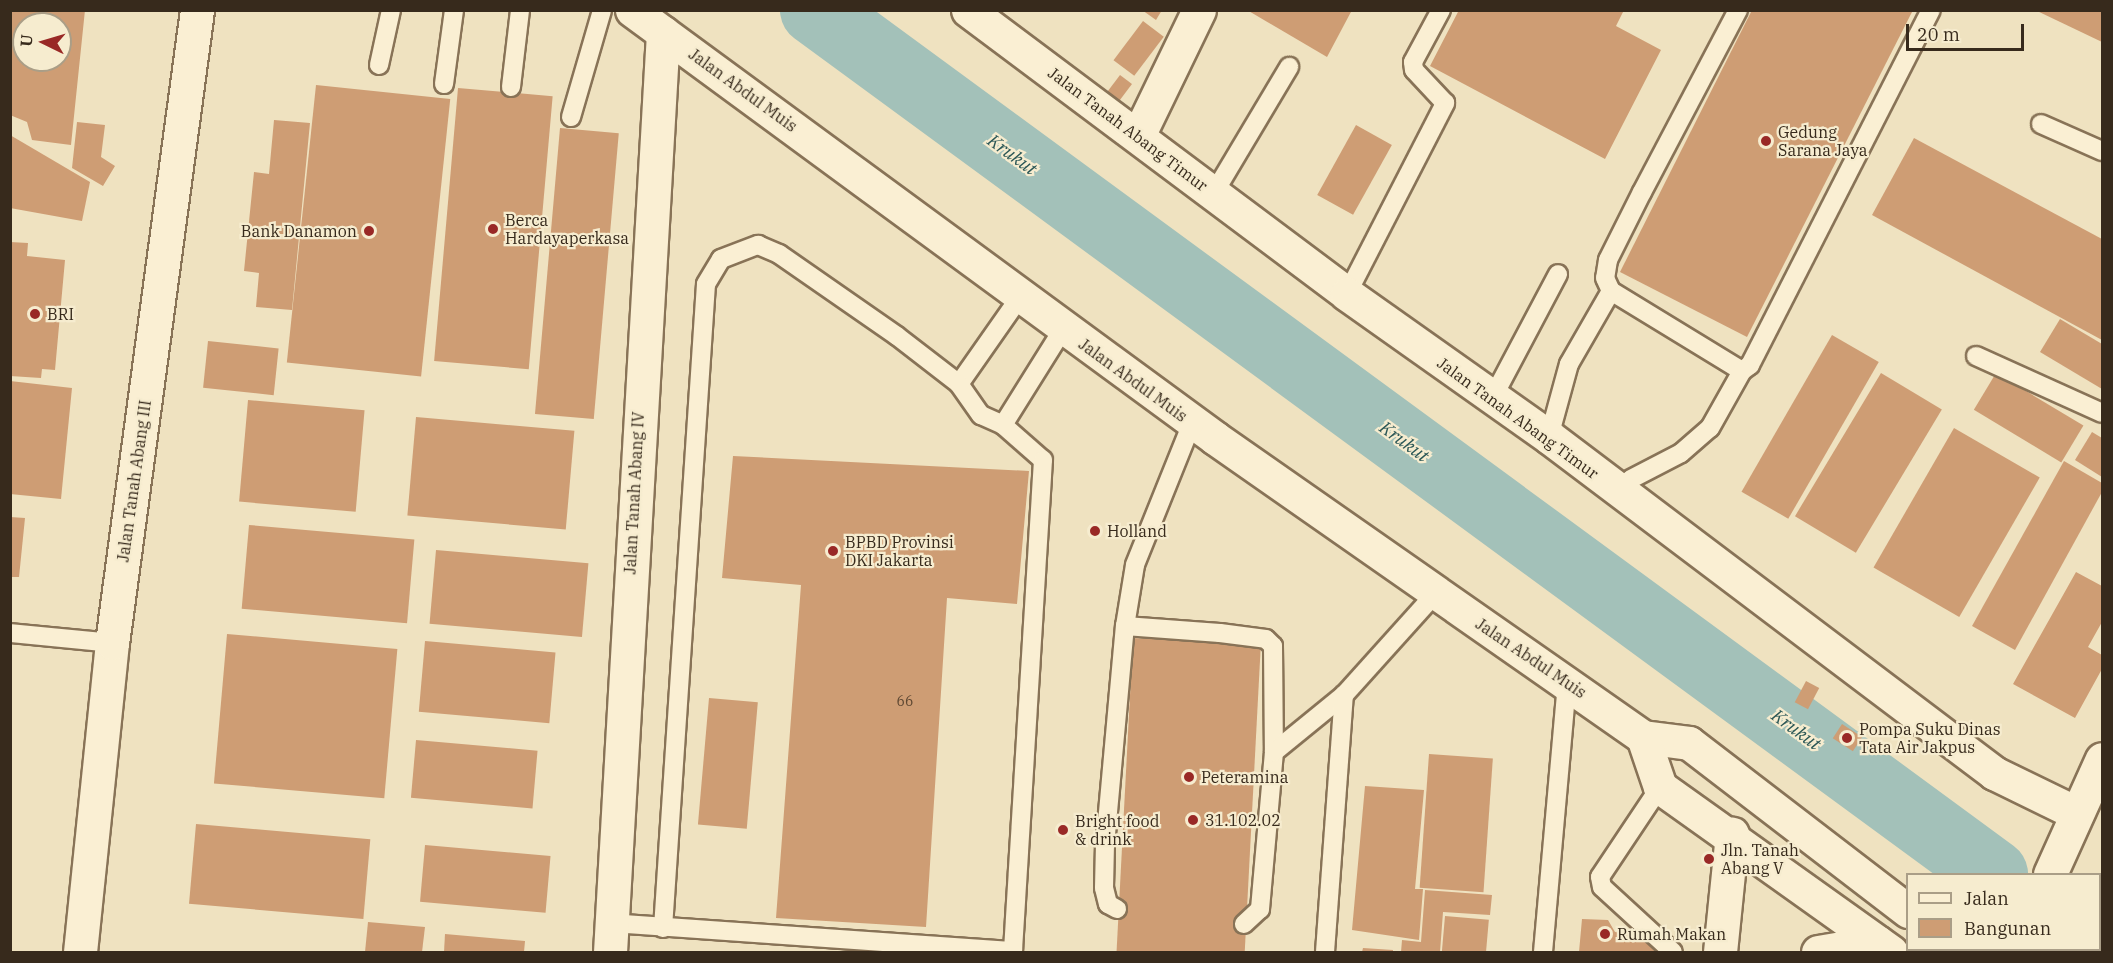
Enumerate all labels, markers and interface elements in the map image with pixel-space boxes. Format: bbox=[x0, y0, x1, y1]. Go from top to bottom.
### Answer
north arrow bbox=[12, 12, 72, 72]
scale bar bbox=[1909, 12, 2028, 50]
text: 20 m bbox=[1917, 23, 1960, 46]
text: U bbox=[16, 34, 37, 48]
street label: Jalan Abdul Muis bbox=[685, 44, 801, 136]
street label: Jalan Tanah Abang Timur bbox=[1045, 63, 1211, 195]
place label: Gedung Sarana Jaya bbox=[1778, 122, 1868, 160]
water label: Krukut bbox=[983, 130, 1041, 180]
marker: Gedung Sarana Jaya bbox=[1759, 134, 1773, 148]
place label: Berca Hardayaperkasa bbox=[505, 210, 629, 248]
place label: Bank Danamon bbox=[241, 221, 357, 241]
marker: Berca Hardayaperkasa bbox=[486, 222, 500, 236]
marker: Bank Danamon bbox=[362, 224, 376, 238]
place label: BRI bbox=[47, 304, 74, 324]
marker: BRI bbox=[28, 307, 42, 321]
street label: Jalan Abdul Muis bbox=[1075, 334, 1191, 426]
street label: Jalan Tanah Abang Timur bbox=[1434, 353, 1602, 483]
street label: Jalan Tanah Abang III bbox=[113, 399, 155, 563]
street label: Jalan Tanah Abang IV bbox=[620, 411, 648, 575]
water label: Krukut bbox=[1375, 417, 1433, 467]
place label: Holland bbox=[1107, 521, 1167, 541]
marker: Holland bbox=[1088, 524, 1102, 538]
place label: BPBD Provinsi DKI Jakarta bbox=[845, 532, 954, 570]
marker: BPBD Provinsi DKI Jakarta bbox=[826, 544, 840, 558]
street label: Jalan Abdul Muis bbox=[1472, 614, 1590, 702]
house number: 66 bbox=[897, 693, 913, 709]
water label: Krukut bbox=[1767, 705, 1825, 755]
place label: Pompa Suku Dinas Tata Air Jakpus bbox=[1859, 719, 2001, 757]
marker: Pompa Suku Dinas Tata Air Jakpus bbox=[1840, 731, 1854, 745]
place label: Peteramina bbox=[1201, 767, 1289, 787]
marker: Peteramina bbox=[1182, 770, 1196, 784]
place label: 31.102.02 bbox=[1205, 810, 1281, 830]
place label: Bright food & drink bbox=[1075, 811, 1159, 849]
marker: 31.102.02 bbox=[1186, 813, 1200, 827]
marker: Bright food & drink bbox=[1056, 823, 1070, 837]
place label: Jln. Tanah Abang V bbox=[1721, 840, 1799, 878]
marker: Jln. Tanah Abang V bbox=[1702, 852, 1716, 866]
legend bbox=[1906, 873, 2101, 951]
text: Jalan bbox=[1964, 887, 2009, 910]
text: Bangunan bbox=[1964, 917, 2051, 940]
place label: Rumah Makan bbox=[1617, 924, 1726, 944]
marker: Rumah Makan bbox=[1598, 927, 1612, 941]

